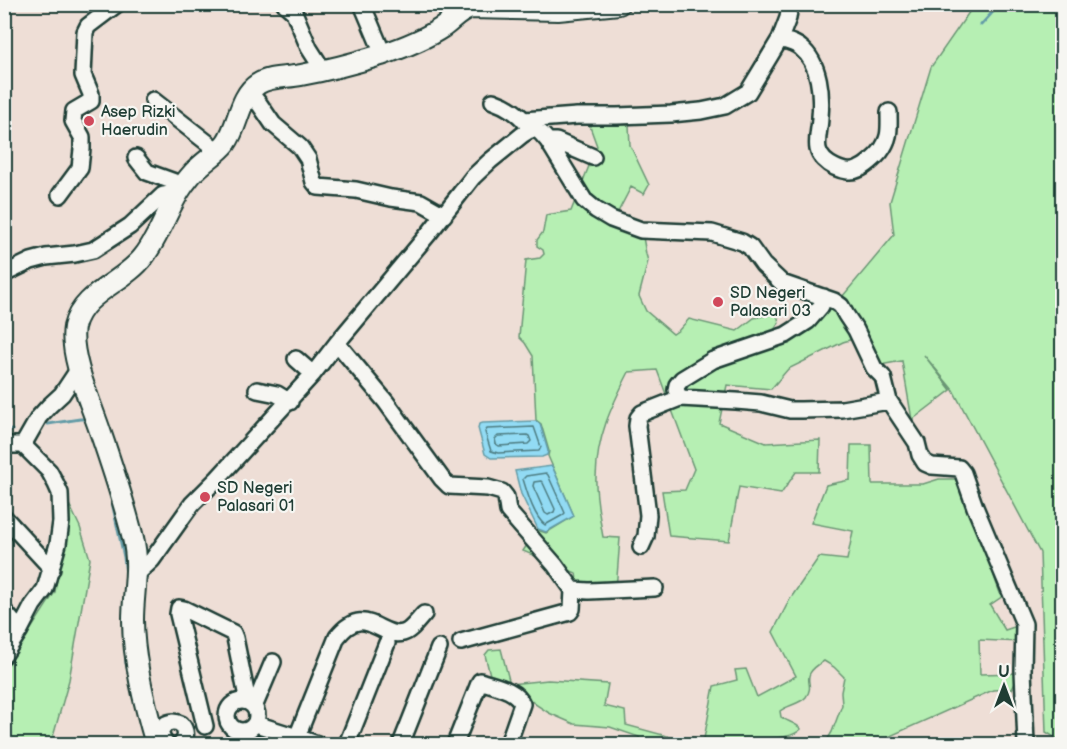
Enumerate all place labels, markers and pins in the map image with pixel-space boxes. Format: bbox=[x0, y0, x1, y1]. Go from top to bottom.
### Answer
place label: Asep Rizki Haerudin bbox=[101, 103, 176, 140]
marker: Asep Rizki Haerudin bbox=[82, 114, 96, 128]
place label: SD Negeri Palasari 03 bbox=[730, 284, 811, 321]
marker: SD Negeri Palasari 03 bbox=[711, 295, 725, 309]
place label: SD Negeri Palasari 01 bbox=[217, 479, 294, 516]
marker: SD Negeri Palasari 01 bbox=[198, 490, 212, 504]

